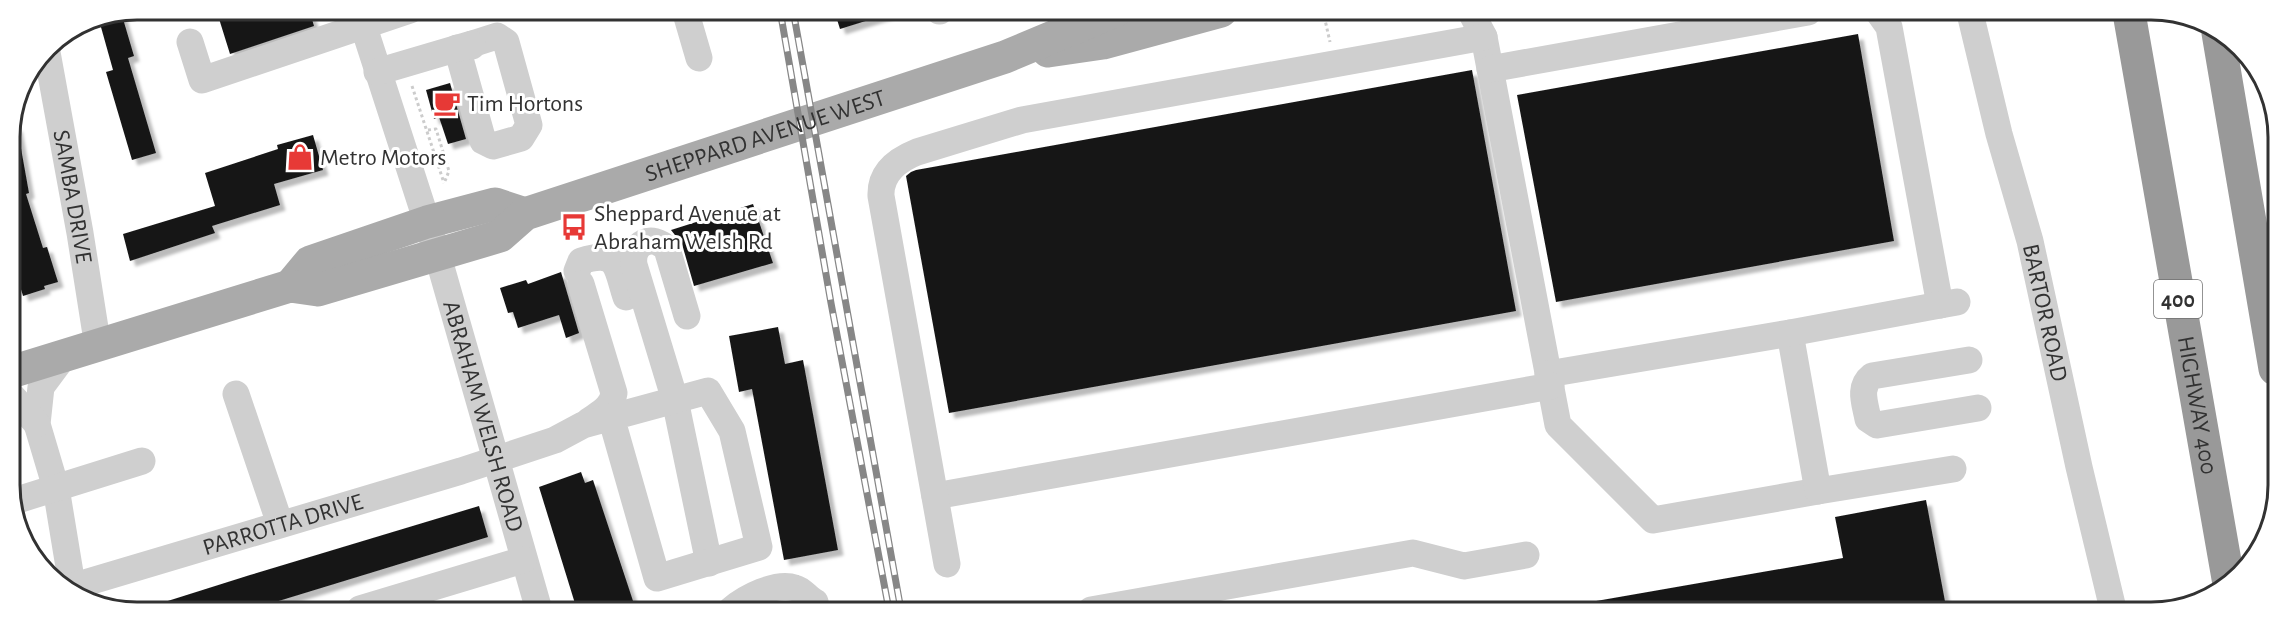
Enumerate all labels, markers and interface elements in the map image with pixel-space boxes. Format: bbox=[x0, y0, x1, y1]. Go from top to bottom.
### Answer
street label: SHEPPARD AVENUE WEST bbox=[642, 86, 889, 187]
cafe icon: Tim Hortons bbox=[432, 88, 462, 118]
place label: Tim Hortons bbox=[467, 92, 583, 116]
street label: SAMBA DRIVE bbox=[48, 128, 96, 265]
shop icon: Metro Motors bbox=[285, 142, 315, 172]
place label: Metro Motors bbox=[320, 146, 446, 170]
place label: Sheppard Avenue at Abraham Welsh Rd bbox=[594, 202, 781, 254]
bus stop icon: Sheppard Avenue at Abraham Welsh Rd bbox=[559, 212, 589, 242]
street label: BARTOR ROAD bbox=[2018, 242, 2071, 384]
road number: 400 bbox=[2154, 280, 2202, 318]
street label: ABRAHAM WELSH ROAD bbox=[438, 298, 527, 535]
street label: HIGHWAY 400 bbox=[2173, 334, 2221, 476]
street label: PARROTTA DRIVE bbox=[200, 490, 366, 560]

